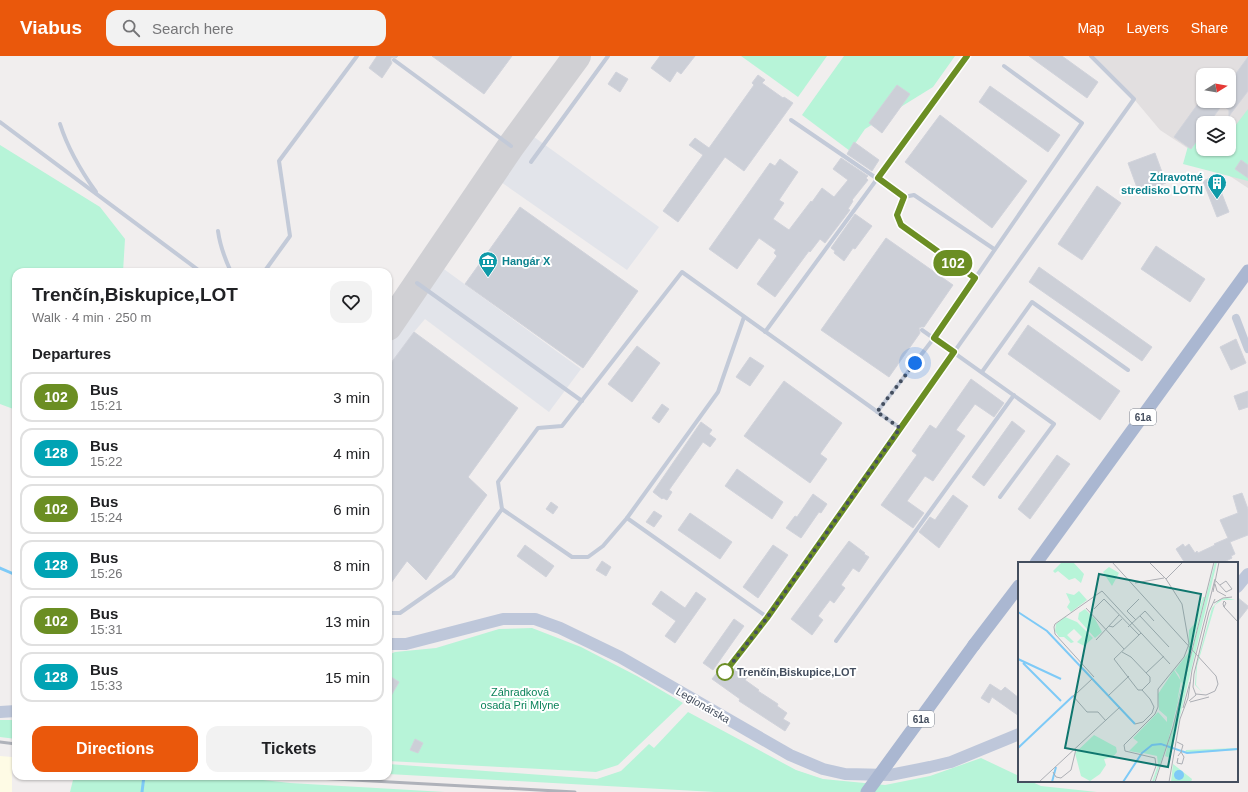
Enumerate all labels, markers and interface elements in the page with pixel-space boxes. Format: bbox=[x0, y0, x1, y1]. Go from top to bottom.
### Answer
search box bbox=[106, 10, 386, 46]
text: Viabus bbox=[20, 17, 82, 38]
icon: search bbox=[120, 17, 142, 39]
text: Search here bbox=[152, 20, 234, 37]
text: Map bbox=[1077, 20, 1105, 36]
text: Layers bbox=[1127, 20, 1169, 36]
text: Share bbox=[1191, 20, 1228, 36]
north arrow bbox=[1196, 68, 1236, 108]
map controls bbox=[1196, 68, 1236, 156]
button: layers bbox=[1196, 116, 1236, 156]
place label: Zdravotné stredisko LOTN bbox=[1121, 171, 1203, 196]
building icon: Zdravotné stredisko LOTN bbox=[1206, 172, 1228, 200]
museum icon: Hangár X bbox=[477, 250, 499, 278]
line badge: 102 bbox=[930, 250, 976, 276]
place label: Hangár X bbox=[502, 255, 551, 267]
text: 102 bbox=[941, 255, 965, 271]
button: heart bbox=[330, 281, 372, 323]
text: Trenčín,Biskupice,LOT bbox=[32, 284, 238, 305]
text: Walk · 4 min · 250 m bbox=[32, 310, 151, 325]
text: Departures bbox=[32, 345, 111, 362]
your location bbox=[905, 353, 925, 373]
text: Bus bbox=[90, 381, 118, 398]
text: 102 bbox=[44, 389, 68, 405]
text: 3 min bbox=[333, 389, 370, 406]
text: 15:21 bbox=[90, 398, 123, 413]
road number: 61a bbox=[1130, 409, 1156, 425]
text: Bus bbox=[90, 437, 118, 454]
text: 128 bbox=[44, 445, 68, 461]
text: 4 min bbox=[333, 445, 370, 462]
text: 15:22 bbox=[90, 454, 123, 469]
text: Bus bbox=[90, 493, 118, 510]
text: 102 bbox=[44, 501, 68, 517]
text: 6 min bbox=[333, 501, 370, 518]
text: 15:24 bbox=[90, 510, 123, 525]
text: Bus bbox=[90, 549, 118, 566]
text: 128 bbox=[44, 557, 68, 573]
text: 8 min bbox=[333, 557, 370, 574]
inset map bbox=[1018, 562, 1238, 782]
text: 15:26 bbox=[90, 566, 123, 581]
text: Bus bbox=[90, 605, 118, 622]
text: 102 bbox=[44, 613, 68, 629]
text: 13 min bbox=[325, 613, 370, 630]
text: 15:31 bbox=[90, 622, 123, 637]
text: Bus bbox=[90, 661, 118, 678]
marker: Trenčín,Biskupice,LOT bbox=[716, 663, 734, 681]
place label: Trenčín,Biskupice,LOT bbox=[737, 666, 856, 678]
text: 128 bbox=[44, 669, 68, 685]
text: 15 min bbox=[325, 669, 370, 686]
text: 15:33 bbox=[90, 678, 123, 693]
street label: Legionárska bbox=[674, 685, 733, 726]
park label: Záhradková osada Pri Mlyne bbox=[481, 686, 559, 711]
road number: 61a bbox=[908, 711, 934, 727]
button: Directions bbox=[32, 726, 198, 772]
button: Tickets bbox=[206, 726, 372, 772]

